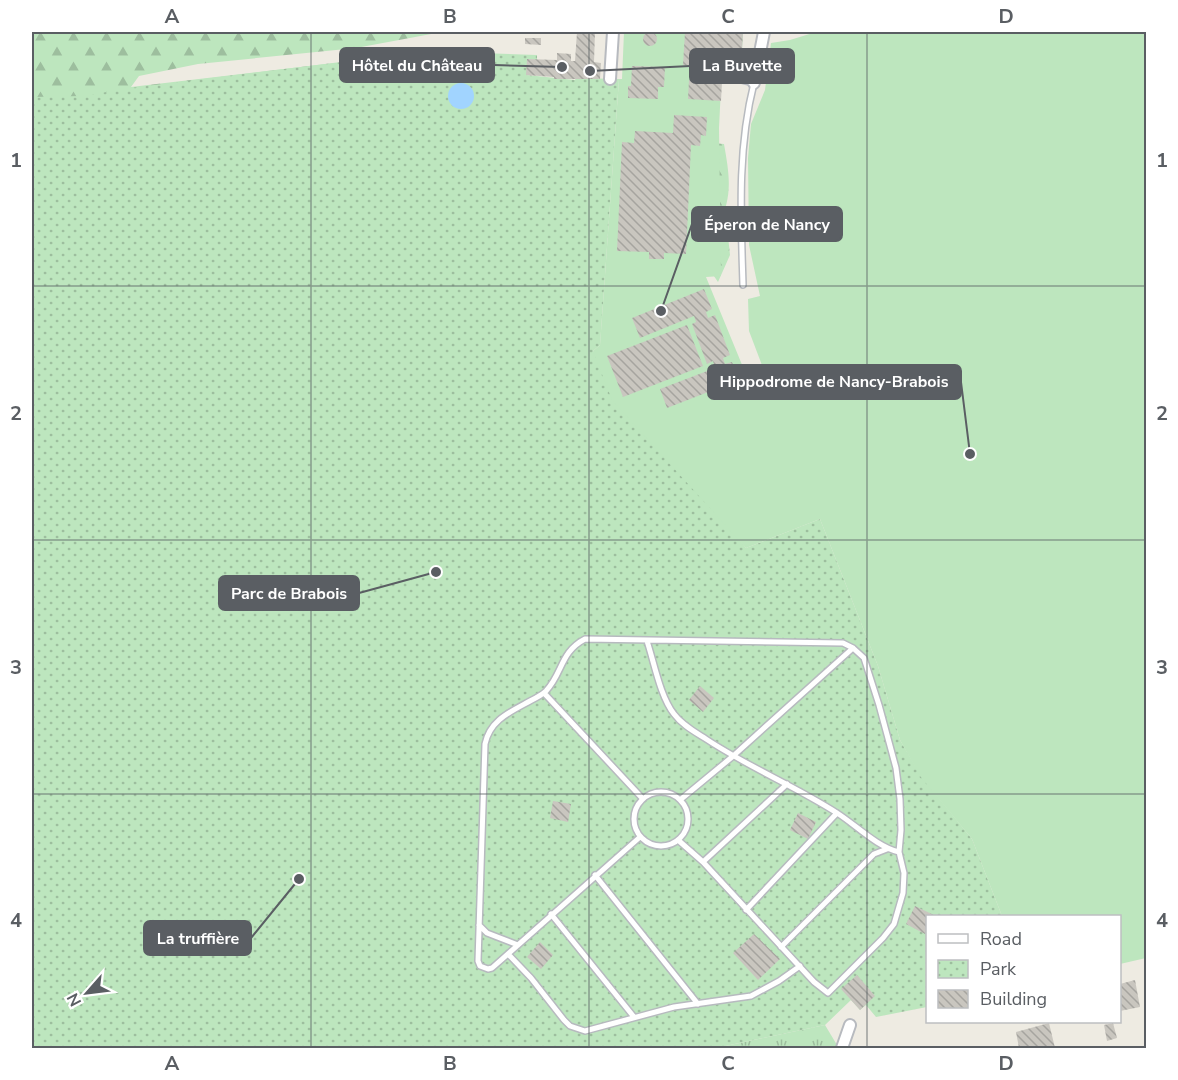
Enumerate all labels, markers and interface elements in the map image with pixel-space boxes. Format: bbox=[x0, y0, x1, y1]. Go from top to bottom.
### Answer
text: A bbox=[165, 3, 180, 30]
text: B bbox=[443, 3, 457, 30]
text: C bbox=[721, 3, 735, 30]
text: D bbox=[998, 3, 1014, 30]
callout: Hôtel du Château bbox=[340, 48, 494, 82]
callout: La Buvette bbox=[690, 49, 794, 83]
text: Hôtel du Château bbox=[352, 55, 482, 77]
text: La Buvette bbox=[702, 55, 782, 77]
text: 1 bbox=[10, 147, 22, 174]
text: 1 bbox=[1156, 147, 1168, 174]
callout: Éperon de Nancy bbox=[692, 207, 842, 241]
text: Éperon de Nancy bbox=[704, 214, 830, 236]
callout: Hippodrome de Nancy-Brabois bbox=[708, 365, 961, 399]
text: Hippodrome de Nancy-Brabois bbox=[720, 371, 949, 393]
text: 2 bbox=[10, 400, 22, 427]
text: 2 bbox=[1156, 400, 1168, 427]
callout: Parc de Brabois bbox=[219, 576, 359, 610]
text: Parc de Brabois bbox=[231, 583, 347, 605]
text: 3 bbox=[10, 654, 22, 681]
text: 3 bbox=[1156, 654, 1168, 681]
text: 4 bbox=[10, 907, 22, 934]
text: 4 bbox=[1156, 907, 1168, 934]
legend bbox=[926, 915, 1121, 1023]
callout: La truffière bbox=[144, 921, 251, 955]
text: Road bbox=[980, 927, 1022, 951]
text: La truffière bbox=[157, 928, 240, 950]
text: Park bbox=[980, 957, 1017, 981]
north arrow bbox=[57, 963, 117, 1023]
text: Building bbox=[980, 987, 1047, 1011]
text: N bbox=[62, 989, 87, 1010]
text: A bbox=[165, 1050, 180, 1077]
text: B bbox=[443, 1050, 457, 1077]
text: C bbox=[721, 1050, 735, 1077]
text: D bbox=[998, 1050, 1014, 1077]

